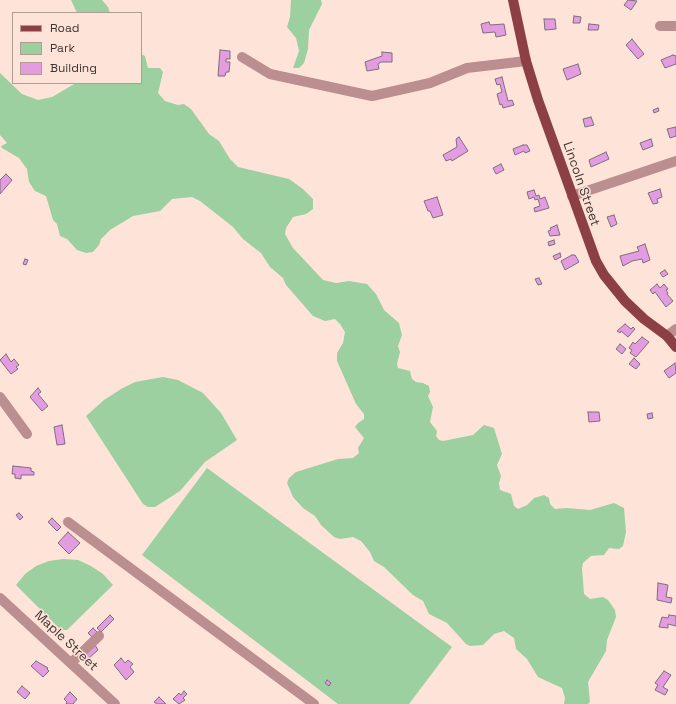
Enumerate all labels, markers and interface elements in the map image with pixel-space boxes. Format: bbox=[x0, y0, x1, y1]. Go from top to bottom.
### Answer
legend bbox=[12, 12, 142, 84]
text: Road bbox=[50, 20, 79, 36]
text: Park bbox=[50, 40, 75, 56]
text: Building bbox=[50, 60, 97, 76]
street label: Lincoln Street bbox=[559, 140, 603, 228]
street label: Maple Street bbox=[31, 608, 101, 674]

